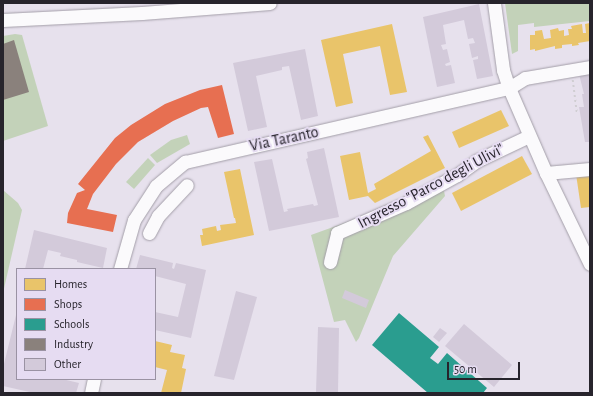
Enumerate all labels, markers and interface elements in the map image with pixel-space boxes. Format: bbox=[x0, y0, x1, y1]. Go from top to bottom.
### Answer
street label: Via Taranto bbox=[248, 122, 320, 156]
street label: Ingresso "Parco degli Ulivi" bbox=[354, 139, 508, 233]
legend bbox=[16, 268, 156, 380]
text: Homes bbox=[54, 278, 87, 290]
text: Shops bbox=[54, 298, 82, 310]
text: Schools bbox=[54, 318, 89, 330]
text: Industry bbox=[54, 338, 93, 350]
scale bar bbox=[449, 354, 522, 380]
text: Other bbox=[54, 358, 81, 370]
text: 50 m bbox=[454, 363, 477, 375]

